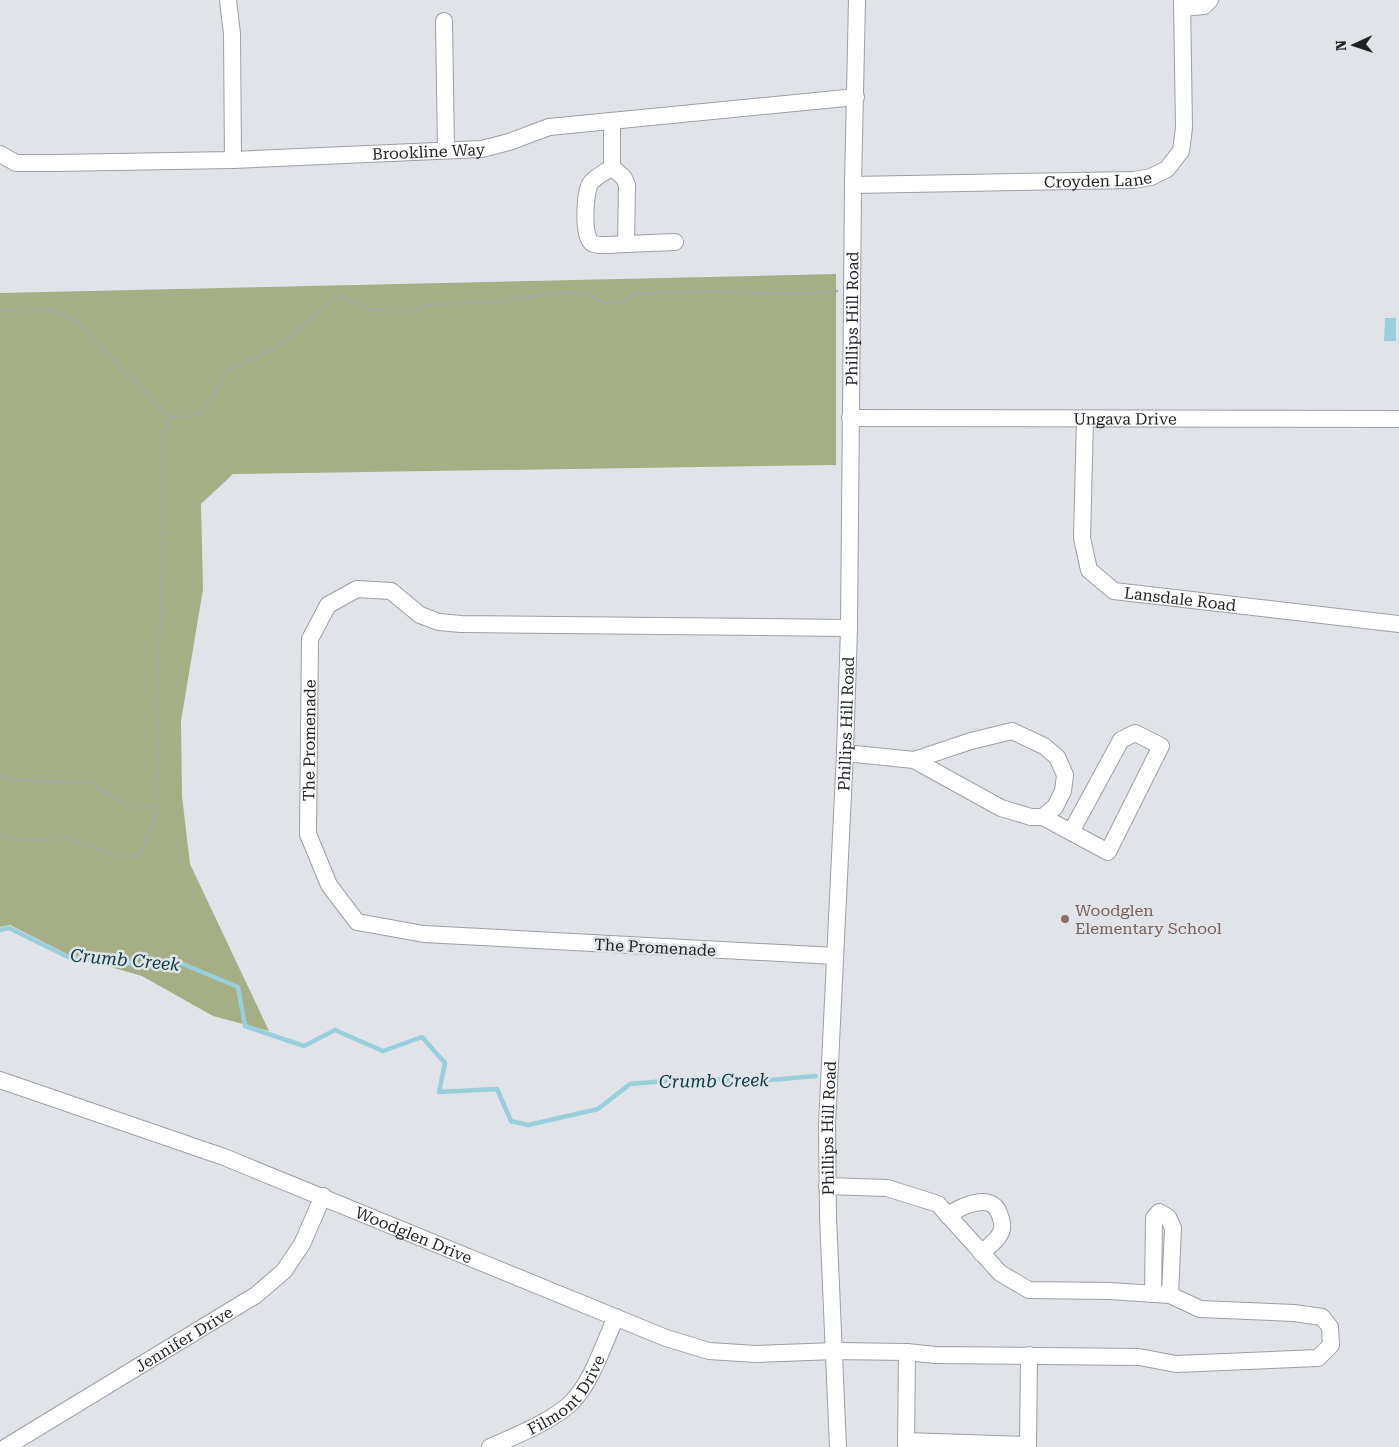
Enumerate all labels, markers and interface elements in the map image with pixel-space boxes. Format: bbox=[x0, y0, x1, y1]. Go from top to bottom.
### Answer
north arrow bbox=[1329, 20, 1379, 70]
text: N bbox=[1333, 40, 1349, 51]
street label: Brookline Way bbox=[372, 140, 486, 164]
street label: Croyden Lane bbox=[1044, 168, 1154, 192]
street label: Phillips Hill Road bbox=[842, 251, 862, 386]
street label: Ungava Drive bbox=[1073, 409, 1177, 429]
street label: Lansdale Road bbox=[1123, 583, 1237, 615]
street label: Phillips Hill Road bbox=[834, 656, 858, 791]
street label: The Promenade bbox=[299, 679, 320, 801]
place label: Woodglen Elementary School bbox=[1075, 901, 1222, 938]
marker: Woodglen Elementary School bbox=[1059, 913, 1071, 925]
street label: The Promenade bbox=[594, 935, 716, 960]
water label: Crumb Creek bbox=[69, 944, 181, 975]
street label: Phillips Hill Road bbox=[818, 1061, 840, 1196]
water label: Crumb Creek bbox=[659, 1069, 769, 1092]
street label: Woodglen Drive bbox=[352, 1203, 475, 1268]
street label: Jennifer Drive bbox=[132, 1302, 236, 1376]
street label: Filmont Drive bbox=[524, 1352, 609, 1439]

